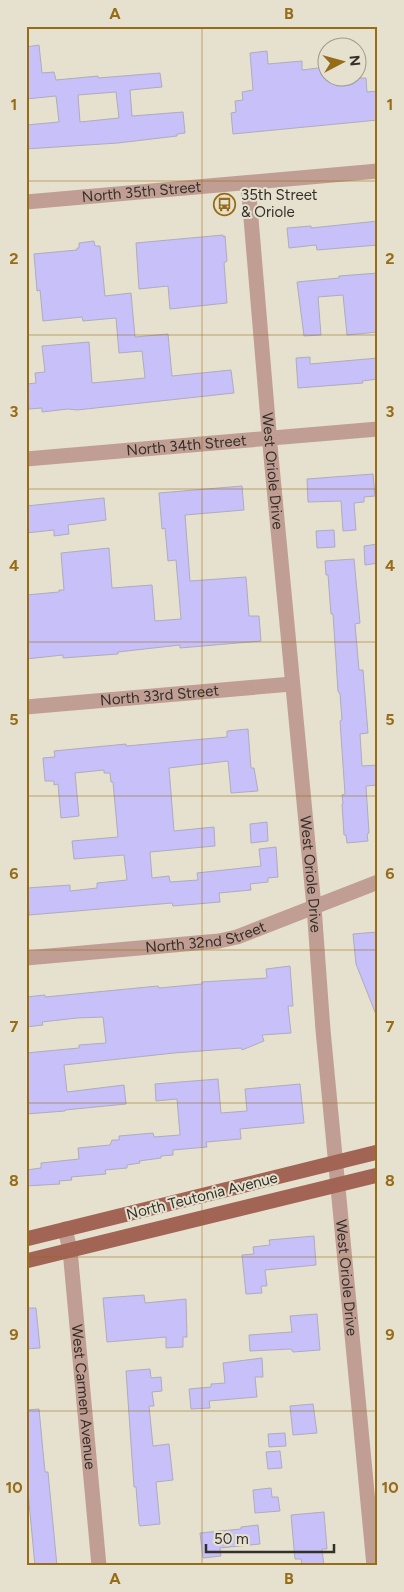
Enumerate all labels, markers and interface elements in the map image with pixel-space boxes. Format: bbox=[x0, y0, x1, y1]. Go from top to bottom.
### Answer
text: A bbox=[109, 4, 121, 23]
text: B bbox=[284, 4, 294, 23]
north arrow bbox=[316, 38, 366, 88]
text: N bbox=[345, 54, 363, 67]
text: 1 bbox=[11, 95, 17, 114]
text: 1 bbox=[387, 95, 393, 114]
street label: North 35th Street bbox=[81, 178, 202, 206]
place label: 35th Street & Oriole bbox=[241, 186, 318, 221]
bus stop icon: 35th Street & Oriole bbox=[213, 192, 237, 216]
text: 2 bbox=[9, 249, 19, 268]
text: 2 bbox=[385, 249, 395, 268]
text: 3 bbox=[10, 402, 19, 421]
text: 3 bbox=[386, 402, 395, 421]
street label: West Oriole Drive bbox=[258, 412, 287, 530]
street label: North 34th Street bbox=[126, 431, 248, 459]
text: 4 bbox=[9, 556, 19, 575]
text: 4 bbox=[385, 556, 395, 575]
street label: North 33rd Street bbox=[99, 681, 220, 710]
text: 5 bbox=[9, 710, 19, 729]
text: 5 bbox=[385, 710, 395, 729]
street label: West Oriole Drive bbox=[296, 815, 325, 933]
text: 6 bbox=[9, 864, 19, 883]
text: 6 bbox=[385, 864, 395, 883]
street label: North 32nd Street bbox=[144, 918, 269, 956]
text: 7 bbox=[10, 1017, 19, 1036]
text: 7 bbox=[386, 1017, 395, 1036]
street label: North Teutonia Avenue bbox=[124, 1168, 280, 1224]
text: 8 bbox=[9, 1171, 19, 1190]
text: 8 bbox=[385, 1171, 395, 1190]
street label: West Oriole Drive bbox=[332, 1218, 361, 1337]
street label: West Carmen Avenue bbox=[68, 1323, 99, 1470]
text: 9 bbox=[9, 1325, 19, 1344]
text: 9 bbox=[385, 1325, 395, 1344]
text: 10 bbox=[5, 1478, 23, 1497]
text: 10 bbox=[381, 1478, 399, 1497]
scale bar bbox=[206, 1522, 334, 1554]
text: 50 m bbox=[214, 1530, 249, 1548]
text: A bbox=[109, 1569, 121, 1588]
text: B bbox=[284, 1569, 294, 1588]

